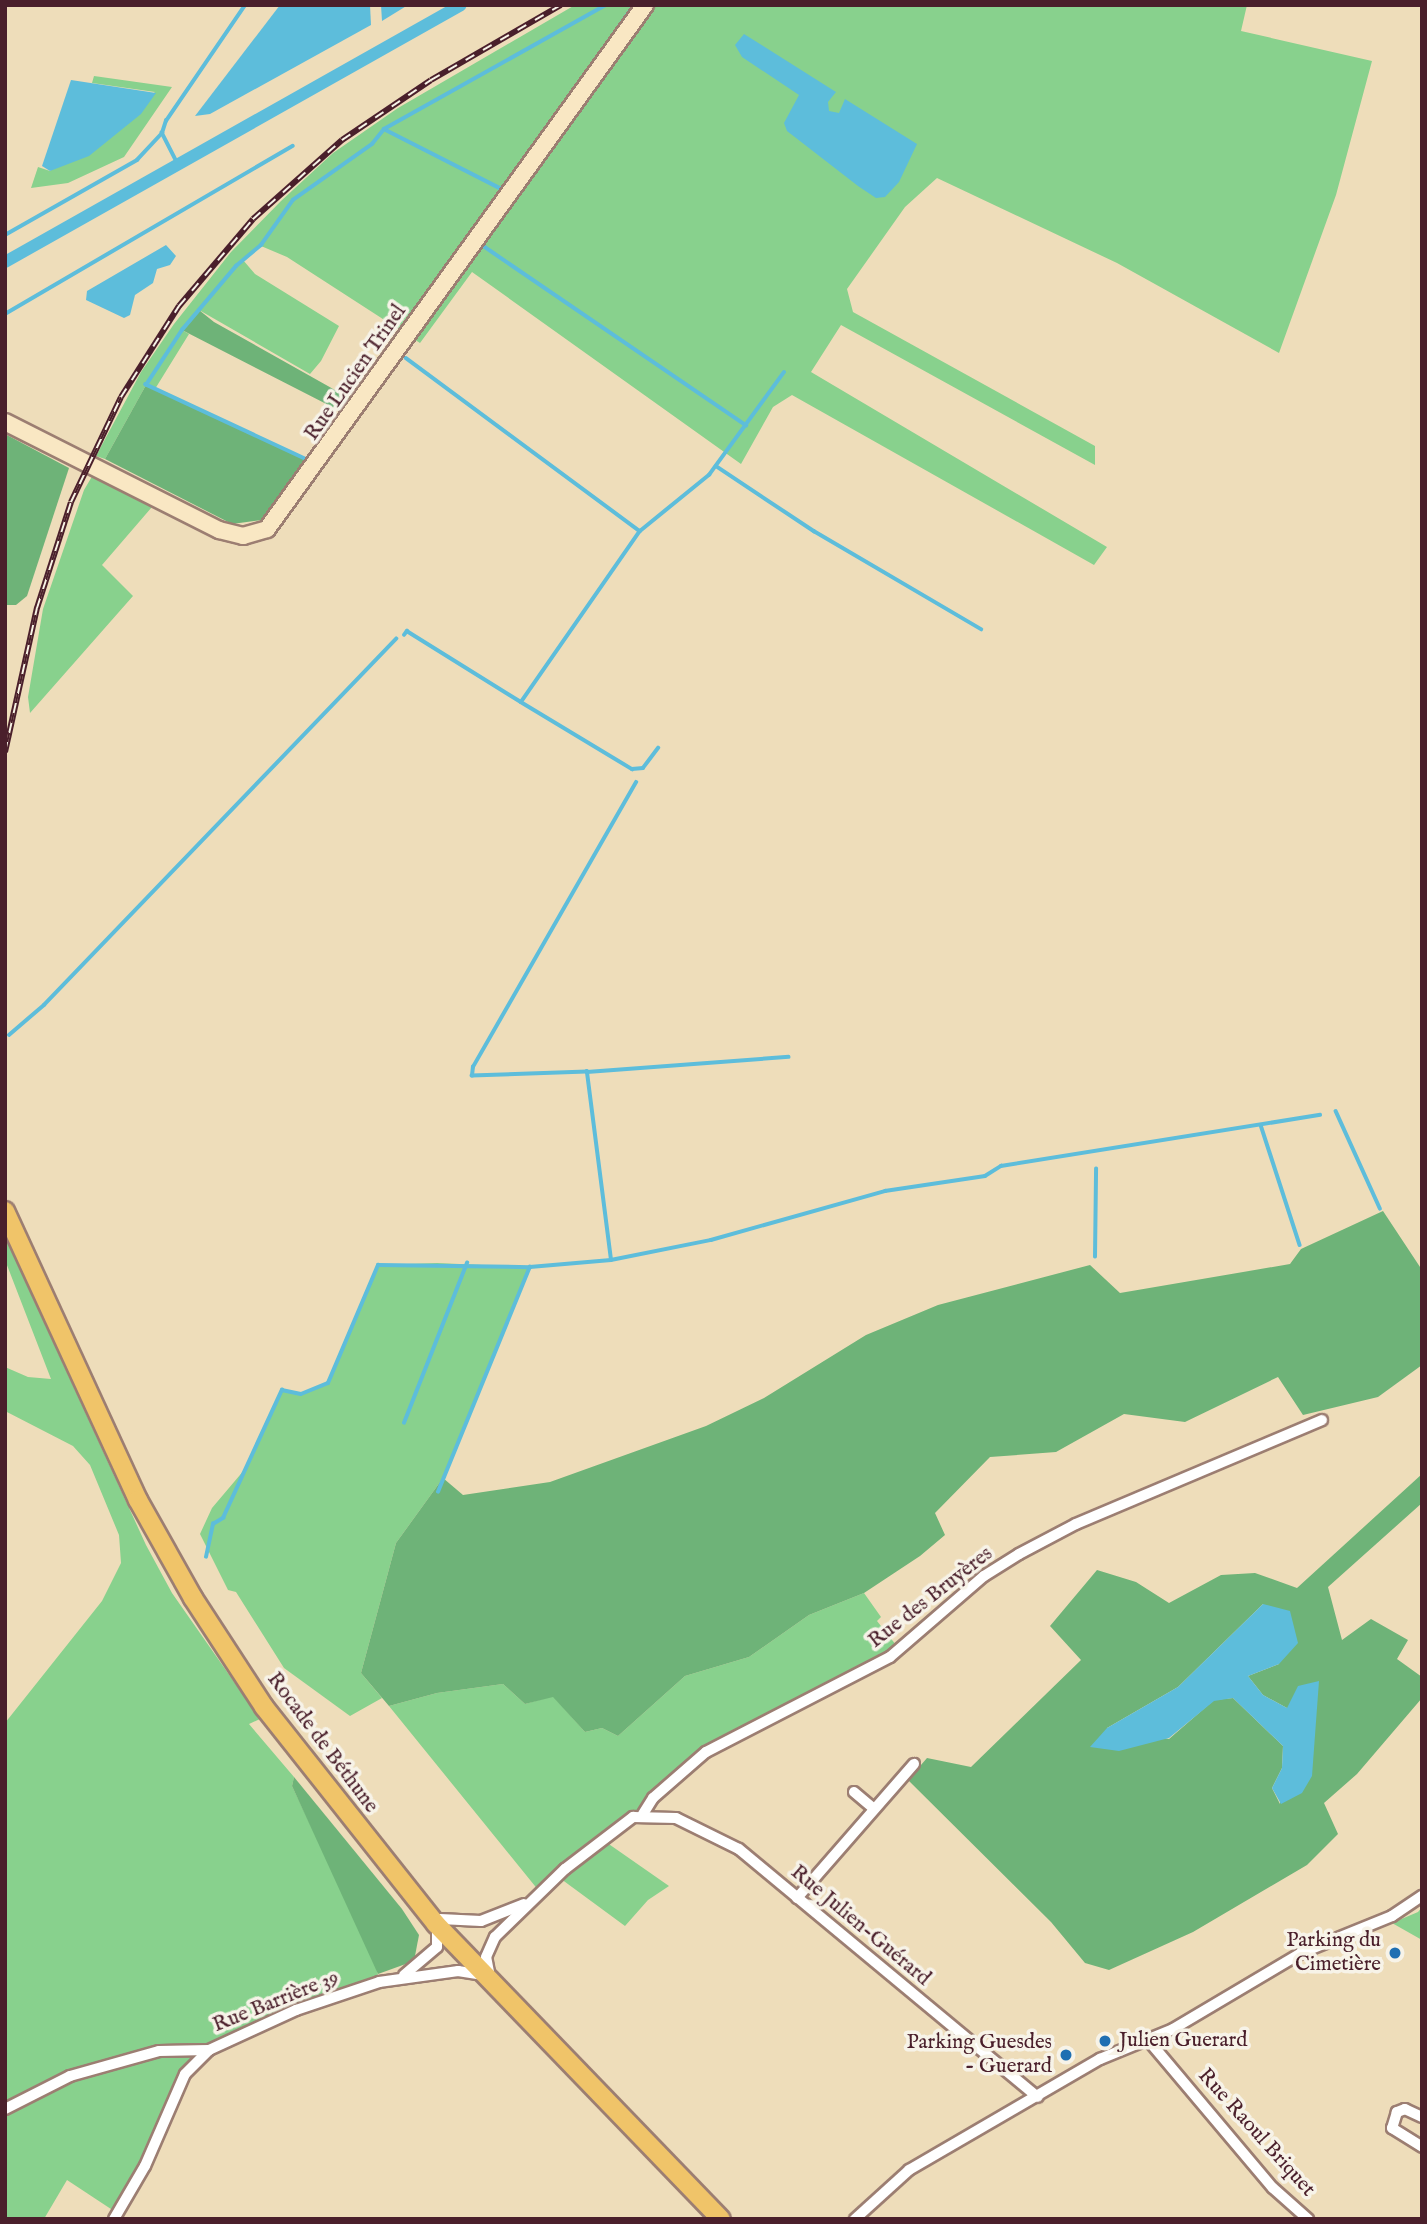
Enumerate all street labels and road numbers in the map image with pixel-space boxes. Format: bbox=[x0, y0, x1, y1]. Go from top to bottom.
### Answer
street label: Rue Lucien Trinel bbox=[300, 300, 412, 446]
street label: Rue des Bruyères bbox=[864, 1542, 998, 1654]
street label: Rocade de Béthune bbox=[261, 1668, 383, 1818]
street label: Rue Julien-Guérard bbox=[785, 1860, 935, 1992]
street label: Rue Barrière 39 bbox=[209, 1965, 343, 2039]
street label: Rue Raoul Briquet bbox=[1192, 2064, 1320, 2202]

